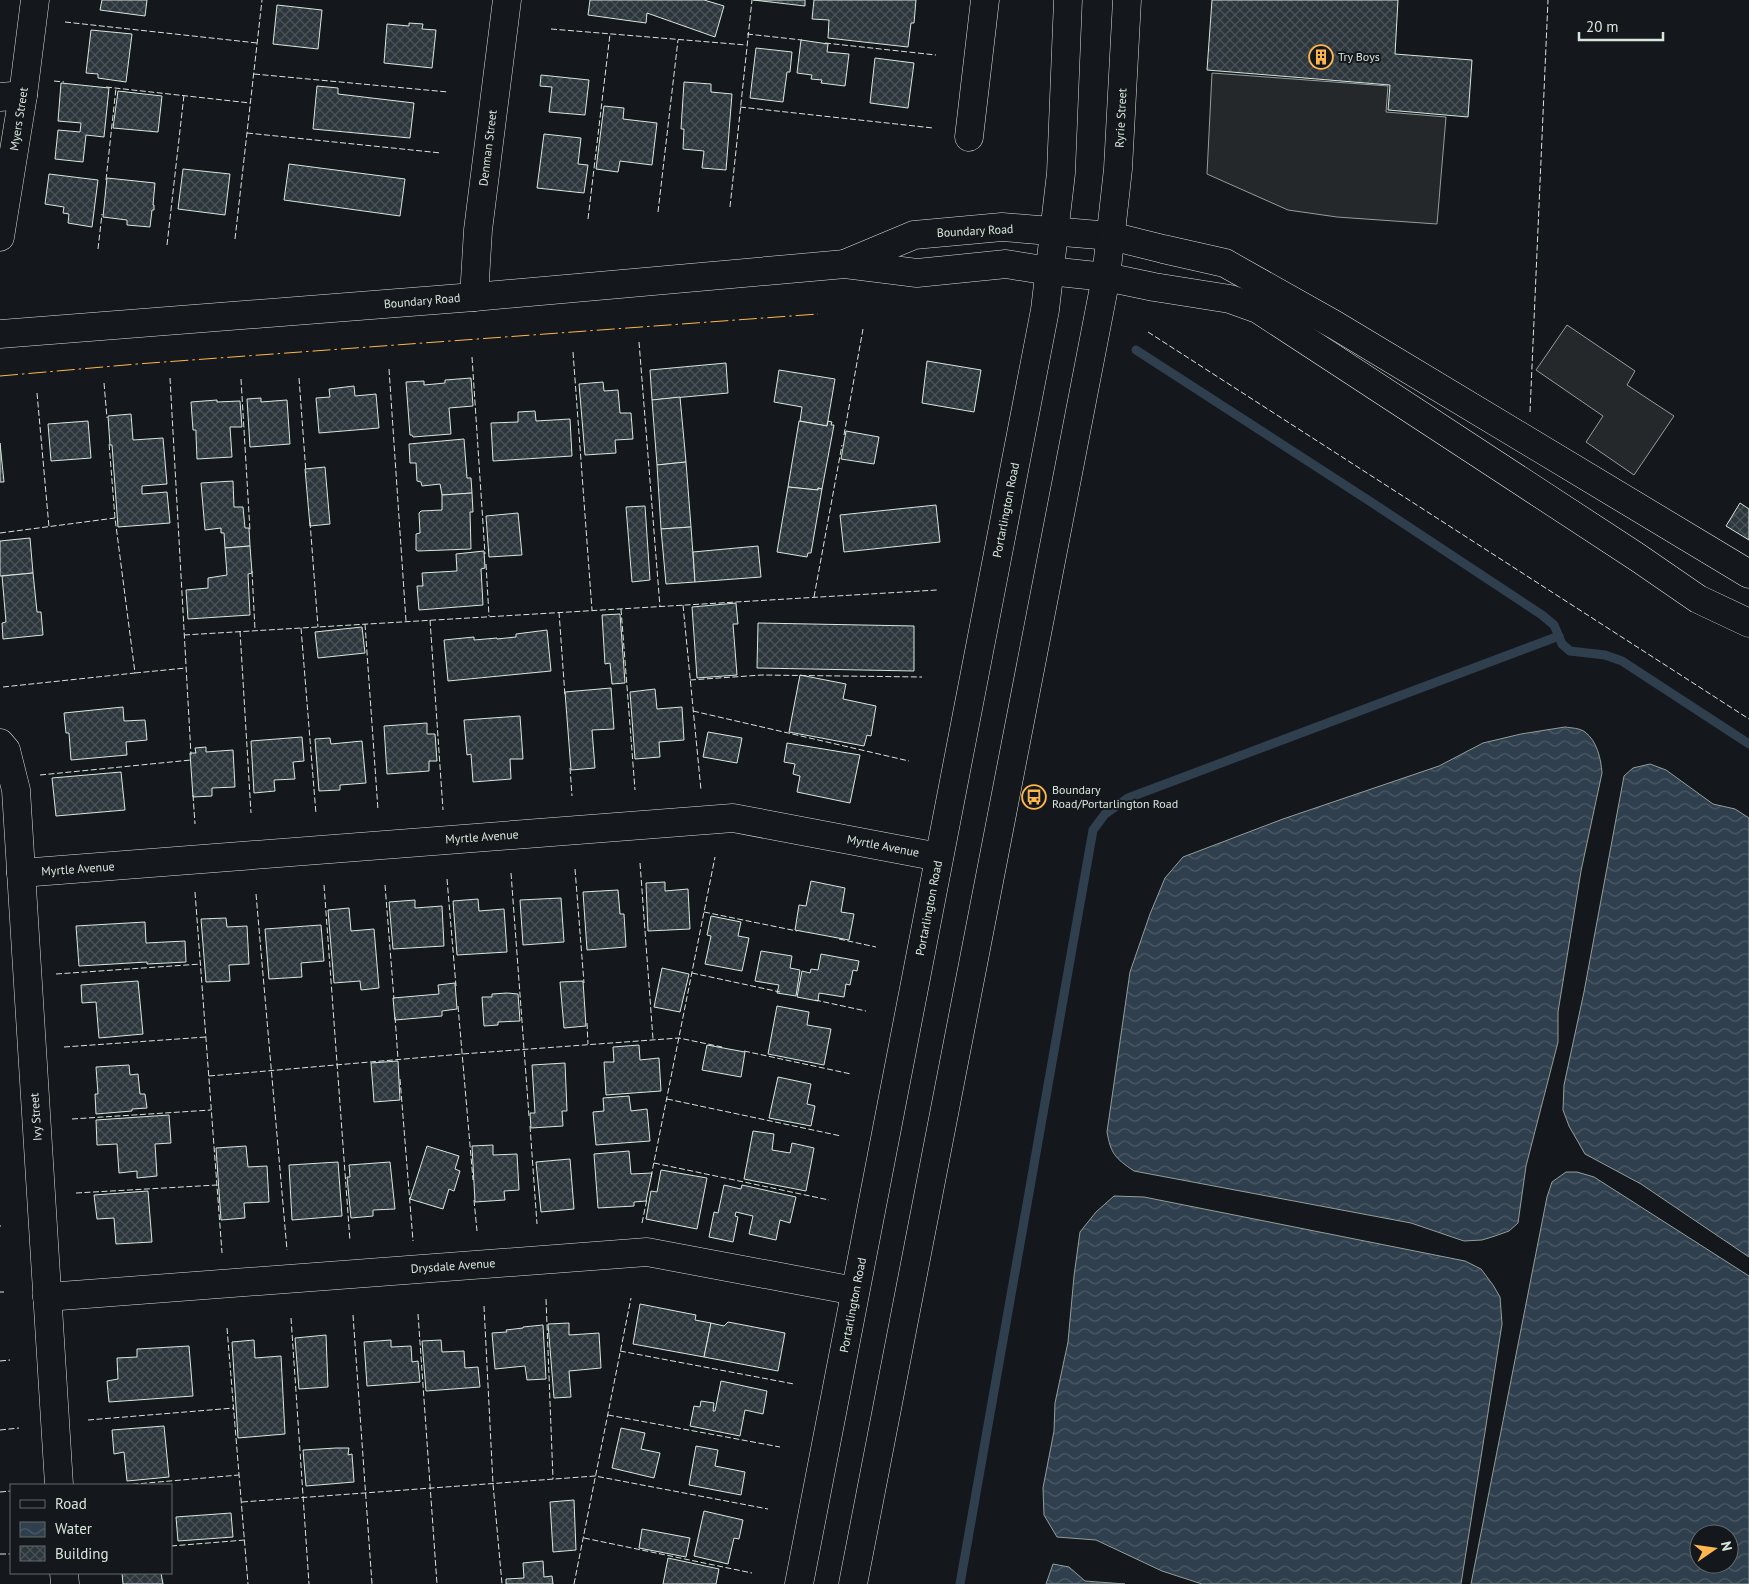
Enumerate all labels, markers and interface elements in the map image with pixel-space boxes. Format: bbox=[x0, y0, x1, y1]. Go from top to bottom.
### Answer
scale bar bbox=[1579, 10, 1663, 42]
text: 20 m bbox=[1586, 17, 1619, 36]
building icon: Try Boys bbox=[1308, 44, 1334, 70]
place label: Try Boys bbox=[1338, 49, 1380, 64]
street label: Myers Street bbox=[6, 86, 31, 152]
street label: Ryrie Street bbox=[1111, 88, 1130, 148]
street label: Denman Street bbox=[475, 109, 500, 187]
street label: Boundary Road bbox=[936, 221, 1014, 240]
street label: Boundary Road bbox=[383, 290, 461, 311]
street label: Portarlington Road bbox=[989, 461, 1022, 559]
place label: Boundary Road/Portarlington Road bbox=[1052, 782, 1178, 811]
bus stop icon: Boundary Road/Portarlington Road bbox=[1021, 784, 1047, 810]
street label: Myrtle Avenue bbox=[445, 826, 519, 847]
street label: Myrtle Avenue bbox=[846, 831, 921, 860]
street label: Myrtle Avenue bbox=[41, 858, 115, 879]
street label: Portarlington Road bbox=[912, 859, 945, 957]
street label: Ivy Street bbox=[26, 1092, 45, 1142]
street label: Drysdale Avenue bbox=[410, 1255, 496, 1276]
street label: Portarlington Road bbox=[836, 1256, 869, 1354]
legend bbox=[10, 1484, 172, 1574]
text: Road bbox=[55, 1494, 87, 1513]
text: Water bbox=[55, 1519, 92, 1538]
north arrow bbox=[1689, 1524, 1739, 1574]
text: N bbox=[1717, 1540, 1736, 1553]
text: Building bbox=[55, 1544, 109, 1563]

